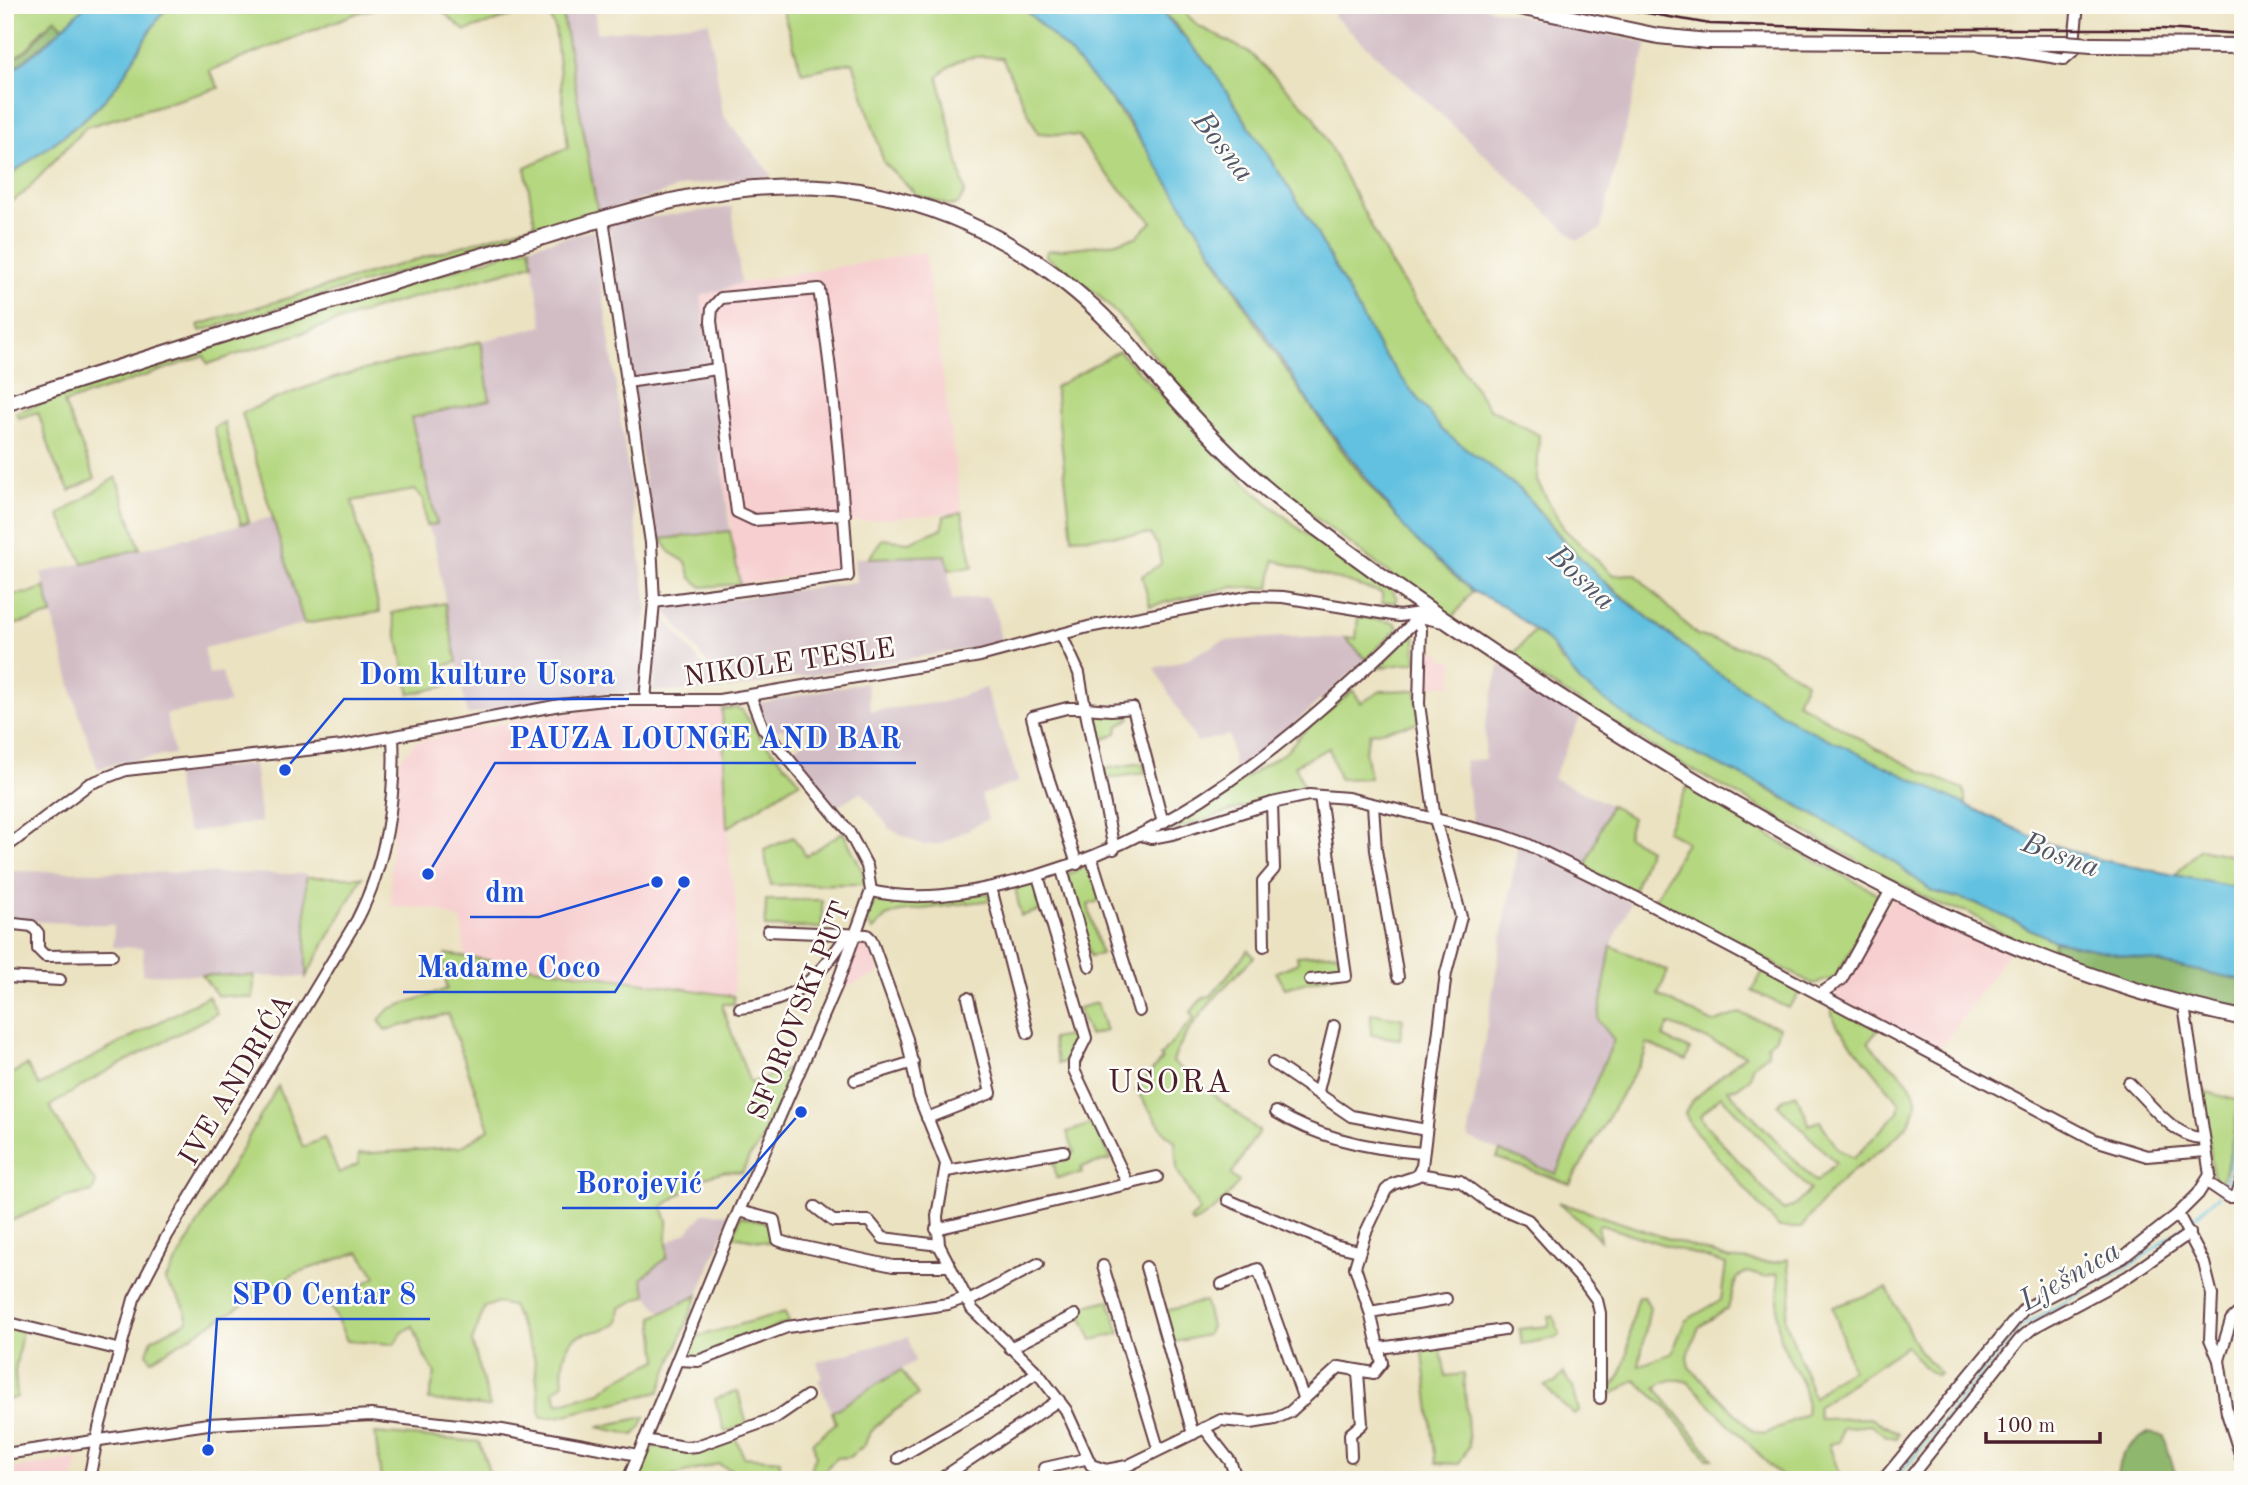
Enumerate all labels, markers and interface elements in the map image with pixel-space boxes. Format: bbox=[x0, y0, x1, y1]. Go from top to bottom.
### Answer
water label: Bosna bbox=[1185, 106, 1259, 188]
water label: Bosna bbox=[1540, 539, 1620, 617]
street label: NIKOLE TESLE bbox=[682, 635, 897, 693]
callout: Dom kulture Usora bbox=[344, 648, 629, 699]
text: Dom kulture Usora bbox=[359, 661, 615, 691]
callout: PAUZA LOUNGE AND BAR bbox=[495, 712, 916, 763]
text: PAUZA LOUNGE AND BAR bbox=[509, 725, 901, 755]
water label: Bosna bbox=[2016, 828, 2103, 884]
callout: dm bbox=[470, 866, 539, 917]
text: dm bbox=[485, 879, 525, 909]
street label: SFOROVSKI PUT bbox=[744, 898, 857, 1124]
callout: Madame Coco bbox=[403, 941, 615, 992]
text: Madame Coco bbox=[417, 954, 601, 984]
street label: IVE ANDRIĆA bbox=[171, 987, 300, 1171]
district label: USORA bbox=[1108, 1068, 1232, 1100]
callout: Borojević bbox=[562, 1157, 717, 1208]
text: Borojević bbox=[575, 1170, 703, 1200]
water label: Lješnica bbox=[2014, 1236, 2126, 1318]
callout: SPO Centar 8 bbox=[217, 1268, 430, 1319]
text: SPO Centar 8 bbox=[231, 1281, 417, 1311]
scale bar bbox=[1986, 1401, 2099, 1445]
text: 100 m bbox=[1996, 1416, 2055, 1437]

